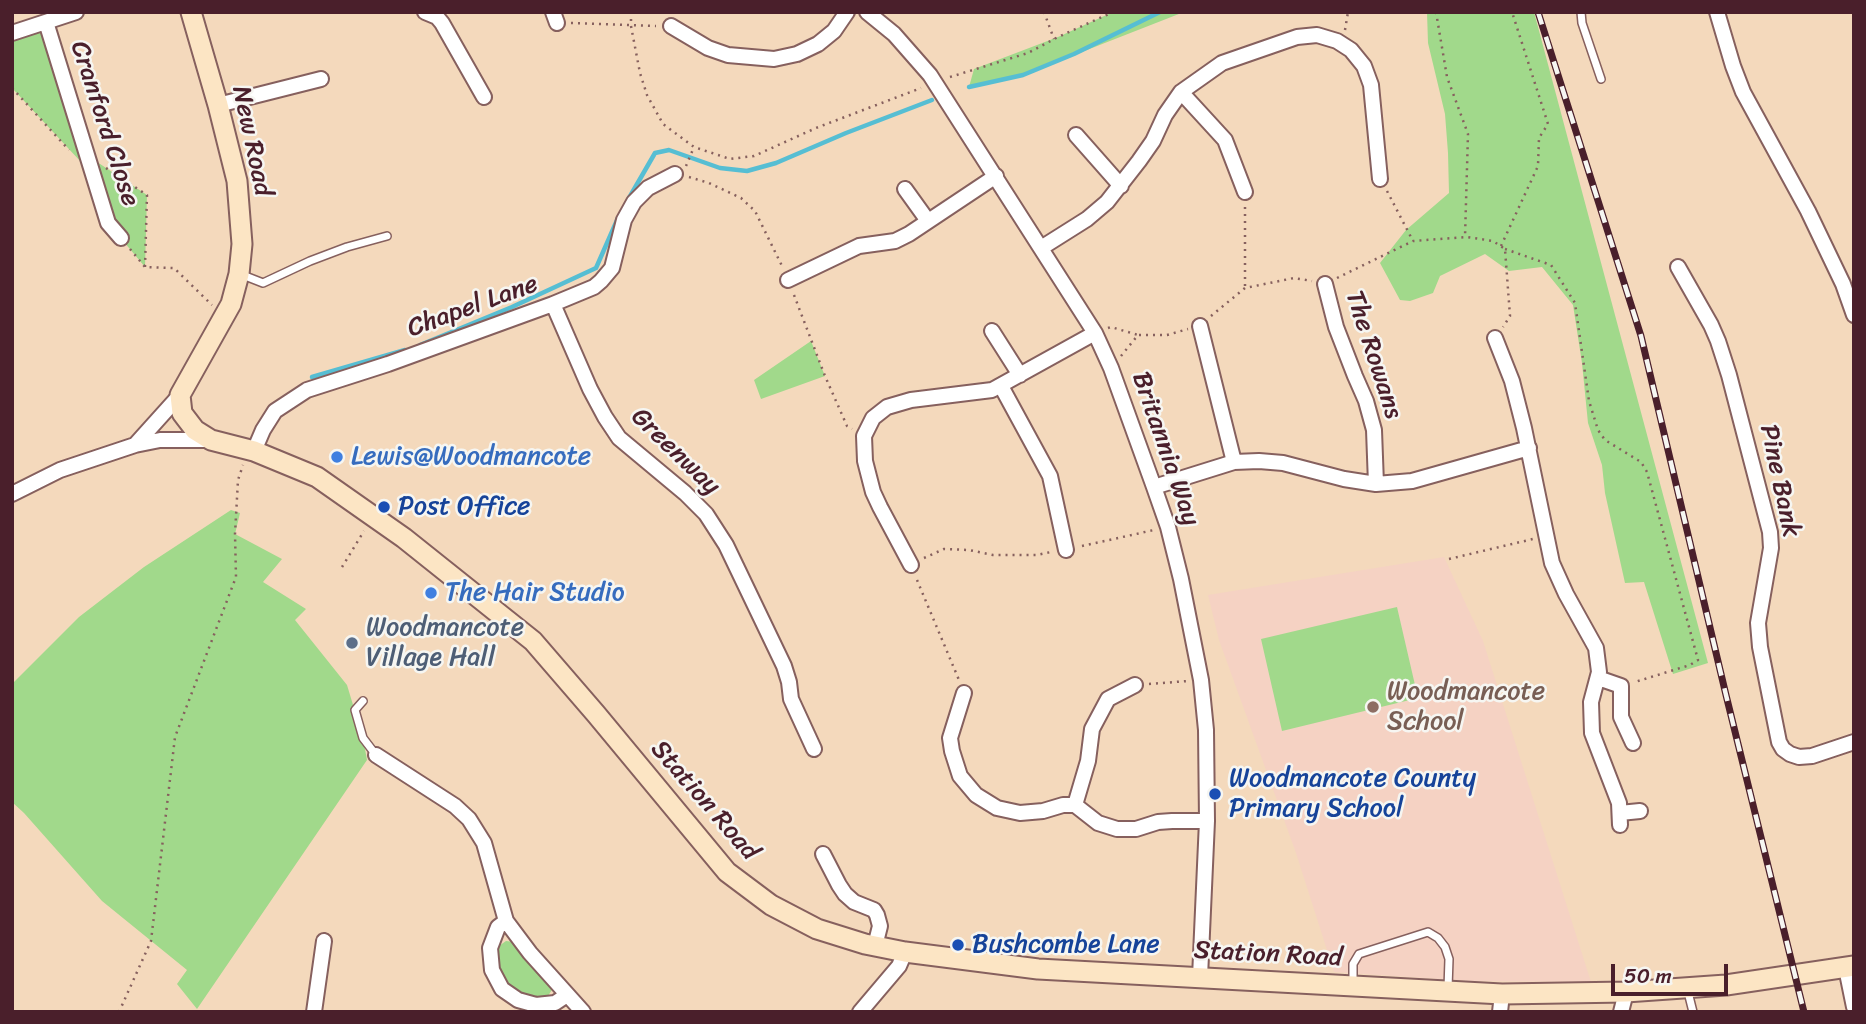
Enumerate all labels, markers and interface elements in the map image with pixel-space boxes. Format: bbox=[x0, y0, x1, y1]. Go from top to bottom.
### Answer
street label: Cranford Close bbox=[63, 38, 145, 210]
street label: New Road bbox=[224, 83, 278, 199]
street label: Chapel Lane bbox=[403, 269, 543, 345]
street label: The Rowans bbox=[1338, 287, 1408, 423]
street label: Britannia Way bbox=[1124, 368, 1206, 530]
street label: Greenway bbox=[624, 402, 726, 502]
street label: Pine Bank bbox=[1752, 422, 1806, 540]
place label: Lewis@Woodmancote bbox=[351, 441, 591, 473]
marker: Lewis@Woodmancote bbox=[329, 449, 345, 465]
place label: Post Office bbox=[398, 491, 530, 523]
marker: Post Office bbox=[376, 499, 392, 515]
place label: The Hair Studio bbox=[445, 577, 625, 609]
marker: The Hair Studio bbox=[423, 585, 439, 601]
place label: Woodmancote Village Hall bbox=[366, 612, 524, 674]
marker: Woodmancote Village Hall bbox=[344, 635, 360, 651]
place label: Woodmancote School bbox=[1387, 676, 1545, 738]
marker: Woodmancote School bbox=[1365, 699, 1381, 715]
street label: Station Road bbox=[643, 735, 765, 867]
place label: Woodmancote County Primary School bbox=[1229, 763, 1476, 824]
marker: Woodmancote County Primary School bbox=[1207, 786, 1223, 802]
place label: Bushcombe Lane bbox=[972, 929, 1160, 961]
street label: Station Road bbox=[1193, 936, 1343, 974]
marker: Bushcombe Lane bbox=[950, 937, 966, 953]
scale bar bbox=[1614, 950, 1731, 994]
text: 50 m bbox=[1624, 957, 1672, 995]

